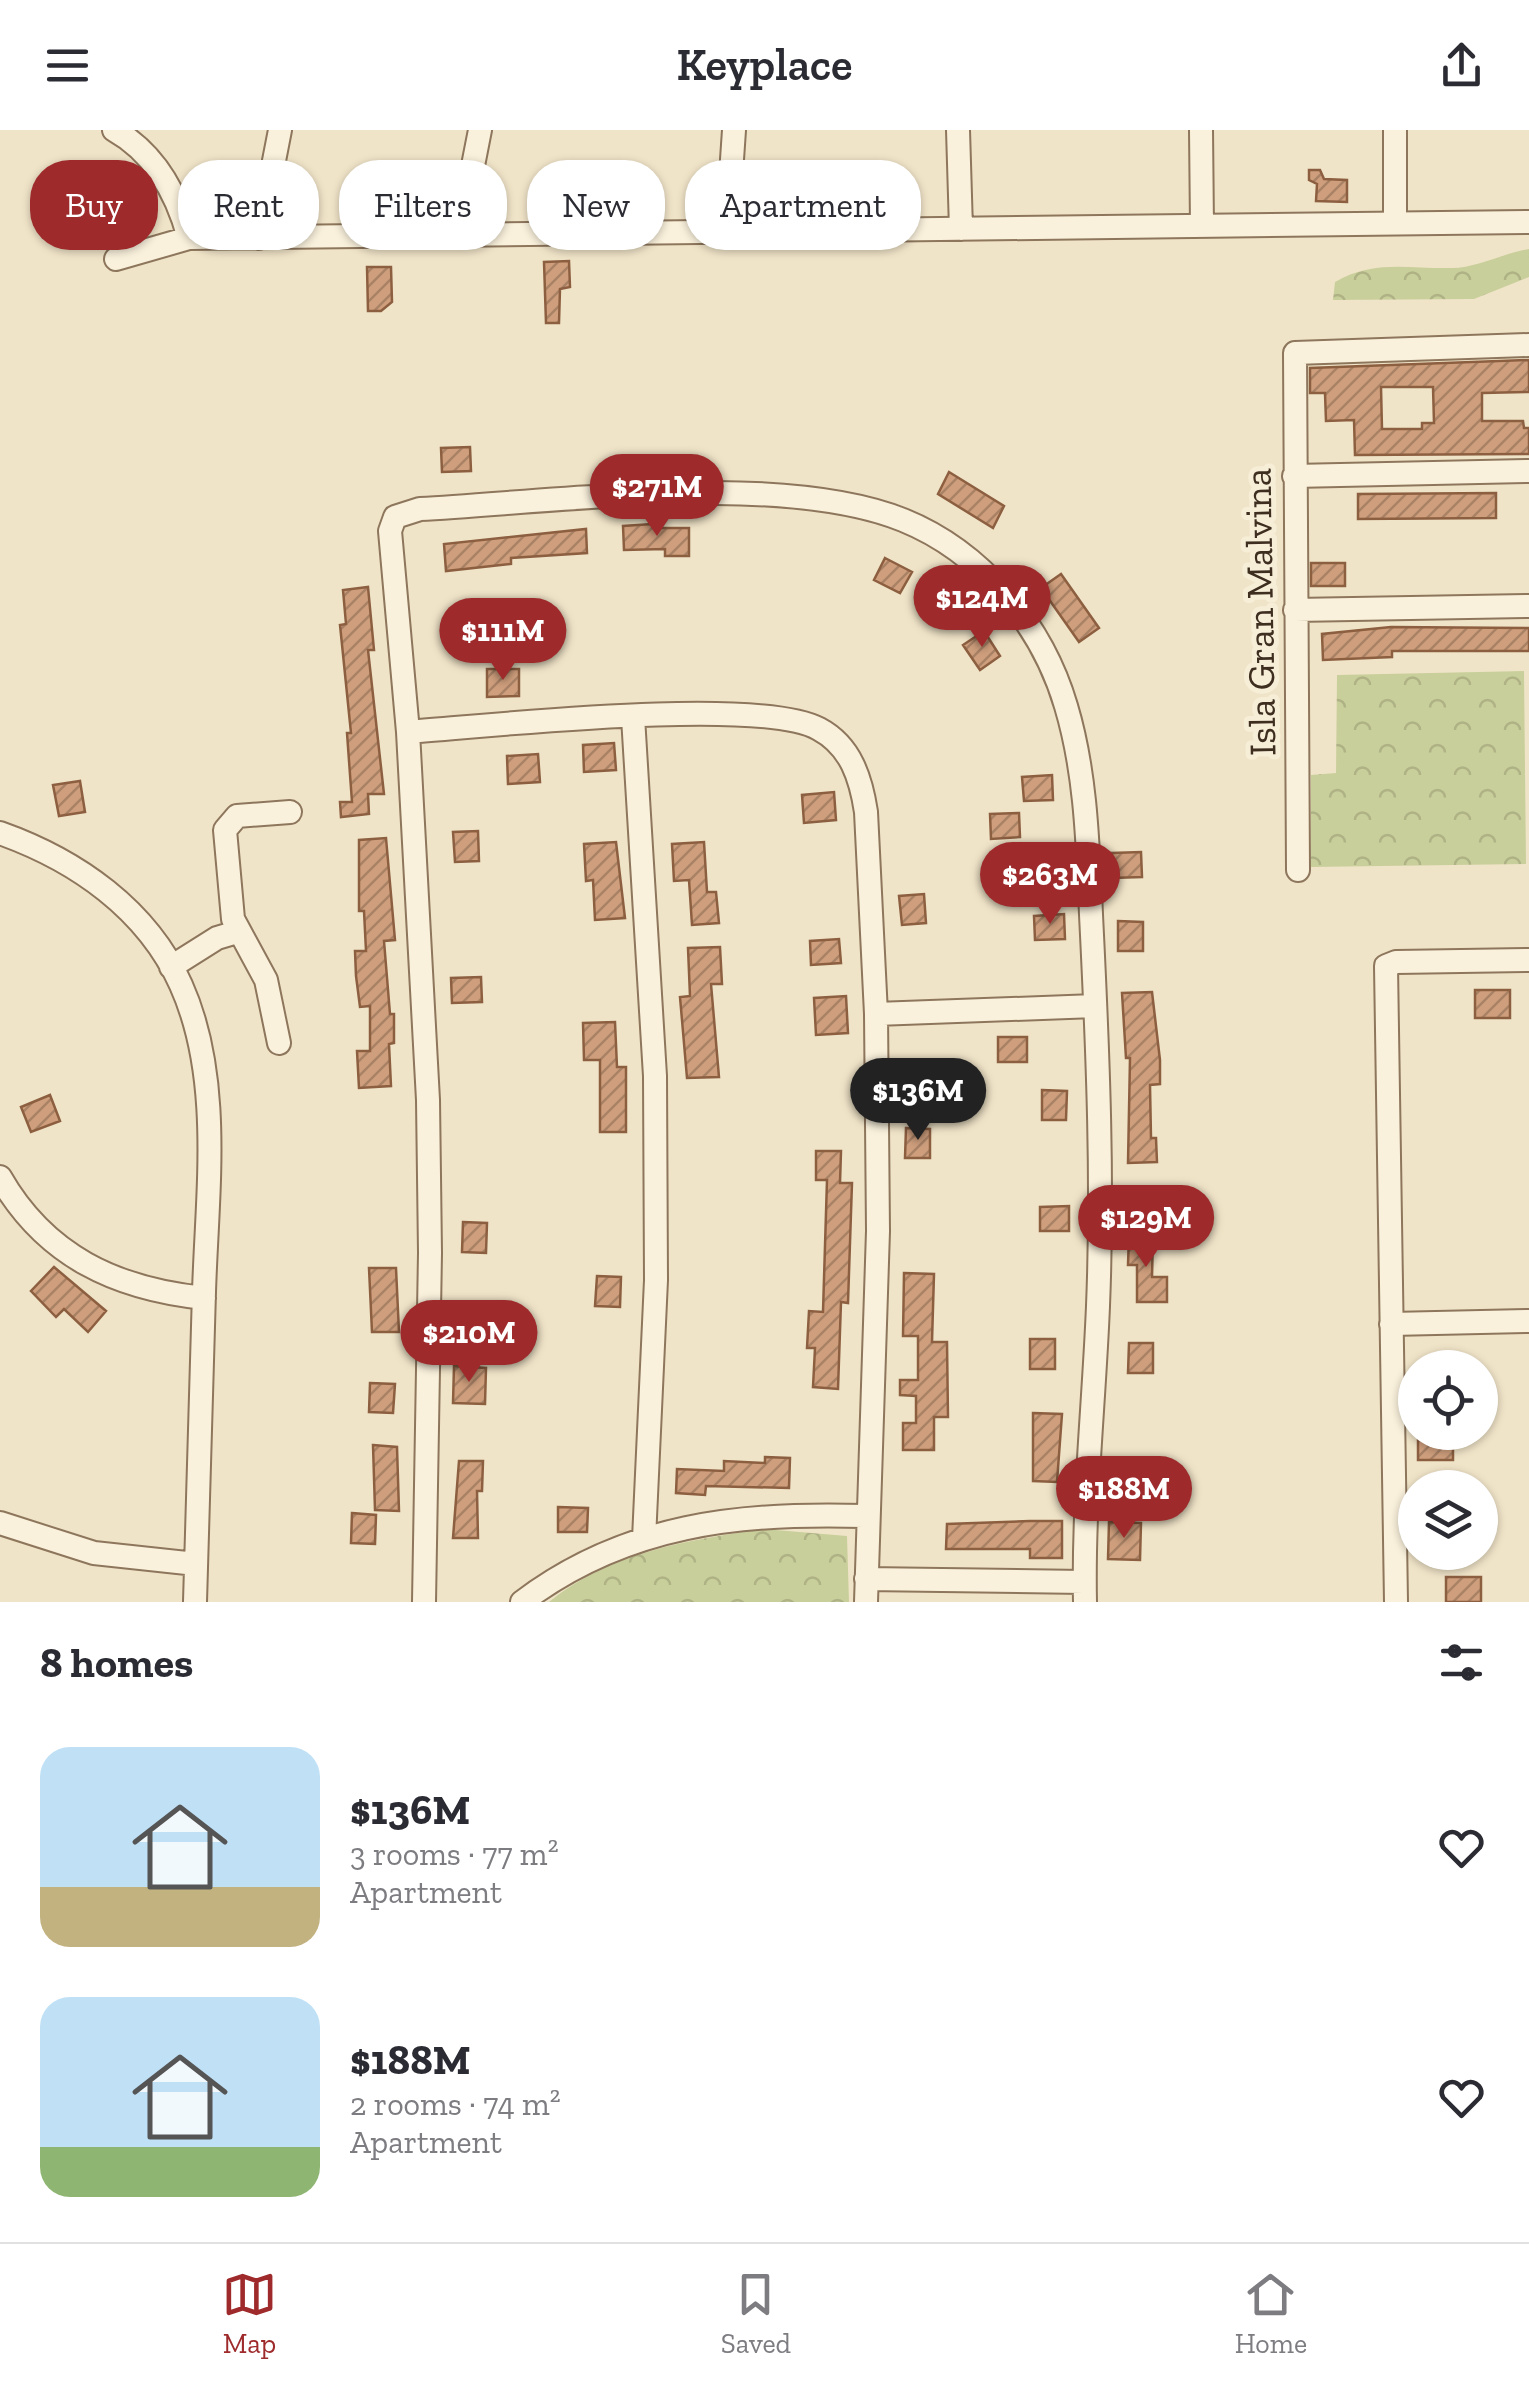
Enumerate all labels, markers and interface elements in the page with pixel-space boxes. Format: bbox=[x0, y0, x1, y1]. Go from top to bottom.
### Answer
icon: menu bbox=[40, 38, 95, 93]
text: Keyplace bbox=[676, 38, 853, 92]
icon: share bbox=[1434, 38, 1489, 93]
chip: Buy bbox=[30, 160, 158, 250]
chip: Rent bbox=[178, 160, 319, 250]
chip: Filters bbox=[339, 160, 507, 250]
chip: New bbox=[527, 160, 665, 250]
chip: Apartment bbox=[685, 160, 921, 250]
pin: $271M bbox=[587, 454, 727, 539]
text: $271M bbox=[612, 467, 702, 505]
street label: Isla Gran Malvina bbox=[1234, 468, 1286, 756]
pin: $124M bbox=[912, 565, 1052, 650]
text: $124M bbox=[936, 578, 1028, 616]
pin: $111M bbox=[433, 598, 573, 683]
text: $111M bbox=[461, 611, 545, 649]
pin: $263M bbox=[980, 842, 1120, 927]
text: $263M bbox=[1002, 855, 1098, 893]
pin: $136M bbox=[848, 1058, 988, 1143]
text: $136M bbox=[872, 1071, 964, 1109]
pin: $129M bbox=[1076, 1185, 1216, 1270]
text: $129M bbox=[1100, 1198, 1192, 1236]
pin: $210M bbox=[399, 1300, 539, 1385]
text: $210M bbox=[422, 1313, 516, 1351]
map controls bbox=[1398, 1350, 1498, 1570]
button: locate bbox=[1398, 1350, 1498, 1450]
pin: $188M bbox=[1054, 1456, 1194, 1541]
text: $188M bbox=[1078, 1469, 1170, 1507]
button: layers bbox=[1398, 1470, 1498, 1570]
icon: filters bbox=[1434, 1635, 1489, 1690]
text: 8 homes bbox=[40, 1637, 193, 1688]
text: $136M bbox=[350, 1784, 470, 1835]
icon: home bbox=[120, 1787, 240, 1907]
icon: heart bbox=[1434, 1820, 1489, 1875]
text: 3 rooms · 77 m² bbox=[350, 1835, 558, 1873]
text: Apartment bbox=[350, 1873, 502, 1911]
text: $188M bbox=[350, 2034, 471, 2085]
icon: home bbox=[120, 2037, 240, 2157]
icon: heart bbox=[1434, 2070, 1489, 2125]
text: 2 rooms · 74 m² bbox=[350, 2085, 561, 2123]
text: Apartment bbox=[350, 2123, 502, 2161]
tab: Map bbox=[222, 2267, 277, 2360]
tab: Saved bbox=[721, 2267, 791, 2360]
tab: Home bbox=[1235, 2267, 1307, 2360]

